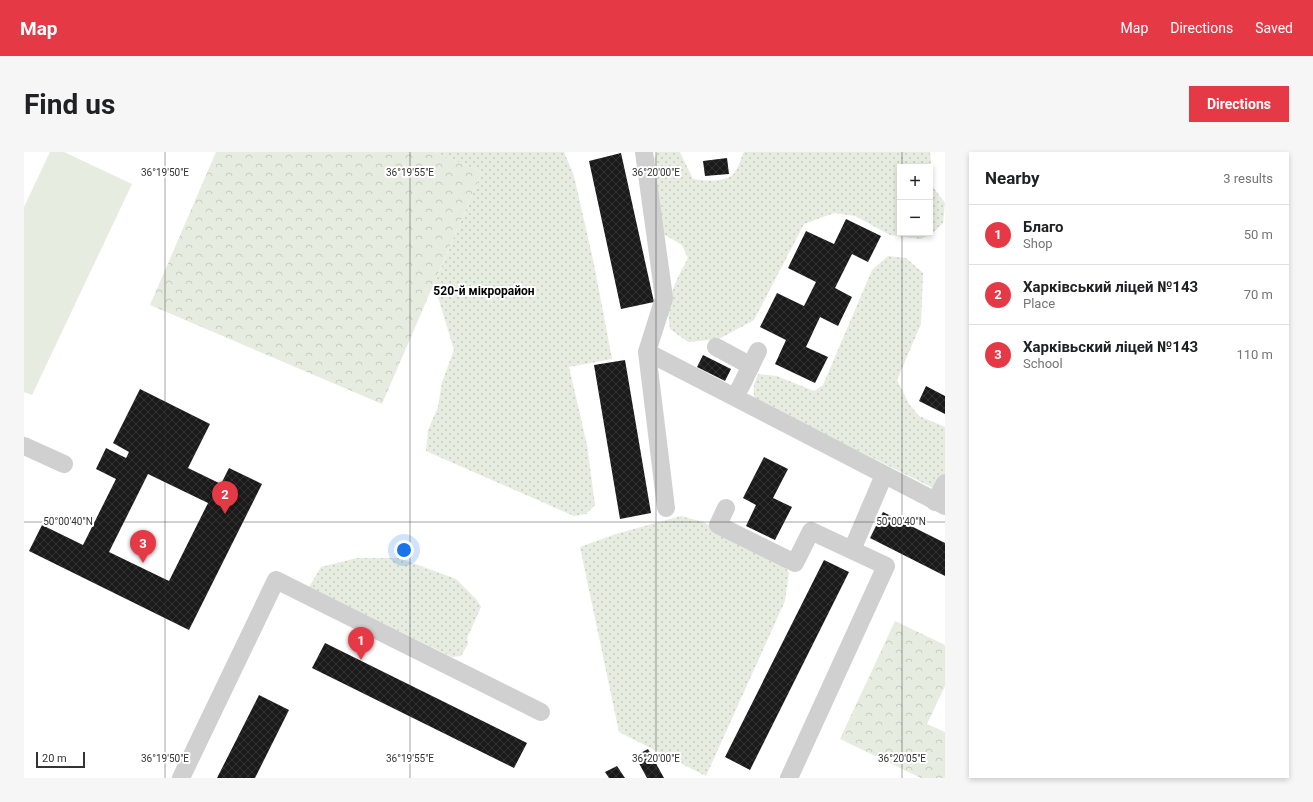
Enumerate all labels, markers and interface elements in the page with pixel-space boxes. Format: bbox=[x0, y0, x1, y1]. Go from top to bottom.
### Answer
text: Map bbox=[20, 17, 58, 40]
text: Map bbox=[1121, 20, 1148, 36]
text: Directions bbox=[1170, 20, 1233, 36]
text: Saved bbox=[1255, 20, 1293, 36]
button: Directions bbox=[1189, 86, 1289, 122]
text: Find us bbox=[24, 88, 115, 121]
map controls bbox=[897, 164, 933, 236]
button: + bbox=[897, 164, 933, 200]
text: 36°19'50"E bbox=[141, 167, 189, 178]
text: 36°19'55"E bbox=[386, 167, 434, 178]
text: 36°20'00"E bbox=[632, 167, 680, 178]
text: Nearby bbox=[985, 168, 1040, 188]
text: 3 results bbox=[1223, 171, 1273, 186]
button: − bbox=[897, 200, 933, 236]
text: Благо bbox=[1023, 218, 1064, 236]
text: 1 bbox=[994, 227, 1002, 242]
text: 50 m bbox=[1244, 227, 1273, 242]
text: Shop bbox=[1023, 236, 1053, 251]
text: Харківський ліцей №143 bbox=[1023, 278, 1198, 296]
district label: 520-й мікрорайон bbox=[433, 284, 535, 298]
text: 2 bbox=[994, 287, 1002, 302]
text: 70 m bbox=[1244, 287, 1273, 302]
text: Place bbox=[1023, 296, 1055, 311]
text: Харківьский ліцей №143 bbox=[1023, 338, 1198, 356]
text: 3 bbox=[994, 347, 1002, 362]
text: 110 m bbox=[1236, 347, 1273, 362]
text: School bbox=[1023, 356, 1063, 371]
pin: 2 bbox=[212, 481, 238, 514]
text: 50°00'40"N bbox=[43, 516, 93, 527]
text: 50°00'40"N bbox=[876, 516, 926, 527]
pin: 3 bbox=[130, 530, 156, 563]
your location bbox=[394, 540, 414, 560]
pin: 1 bbox=[348, 627, 374, 660]
scale bar bbox=[36, 750, 85, 769]
text: 20 m bbox=[42, 752, 67, 765]
text: 36°19'50"E bbox=[141, 753, 189, 764]
text: 36°19'55"E bbox=[386, 753, 434, 764]
text: 36°20'00"E bbox=[632, 753, 680, 764]
text: 36°20'05"E bbox=[878, 753, 926, 764]

